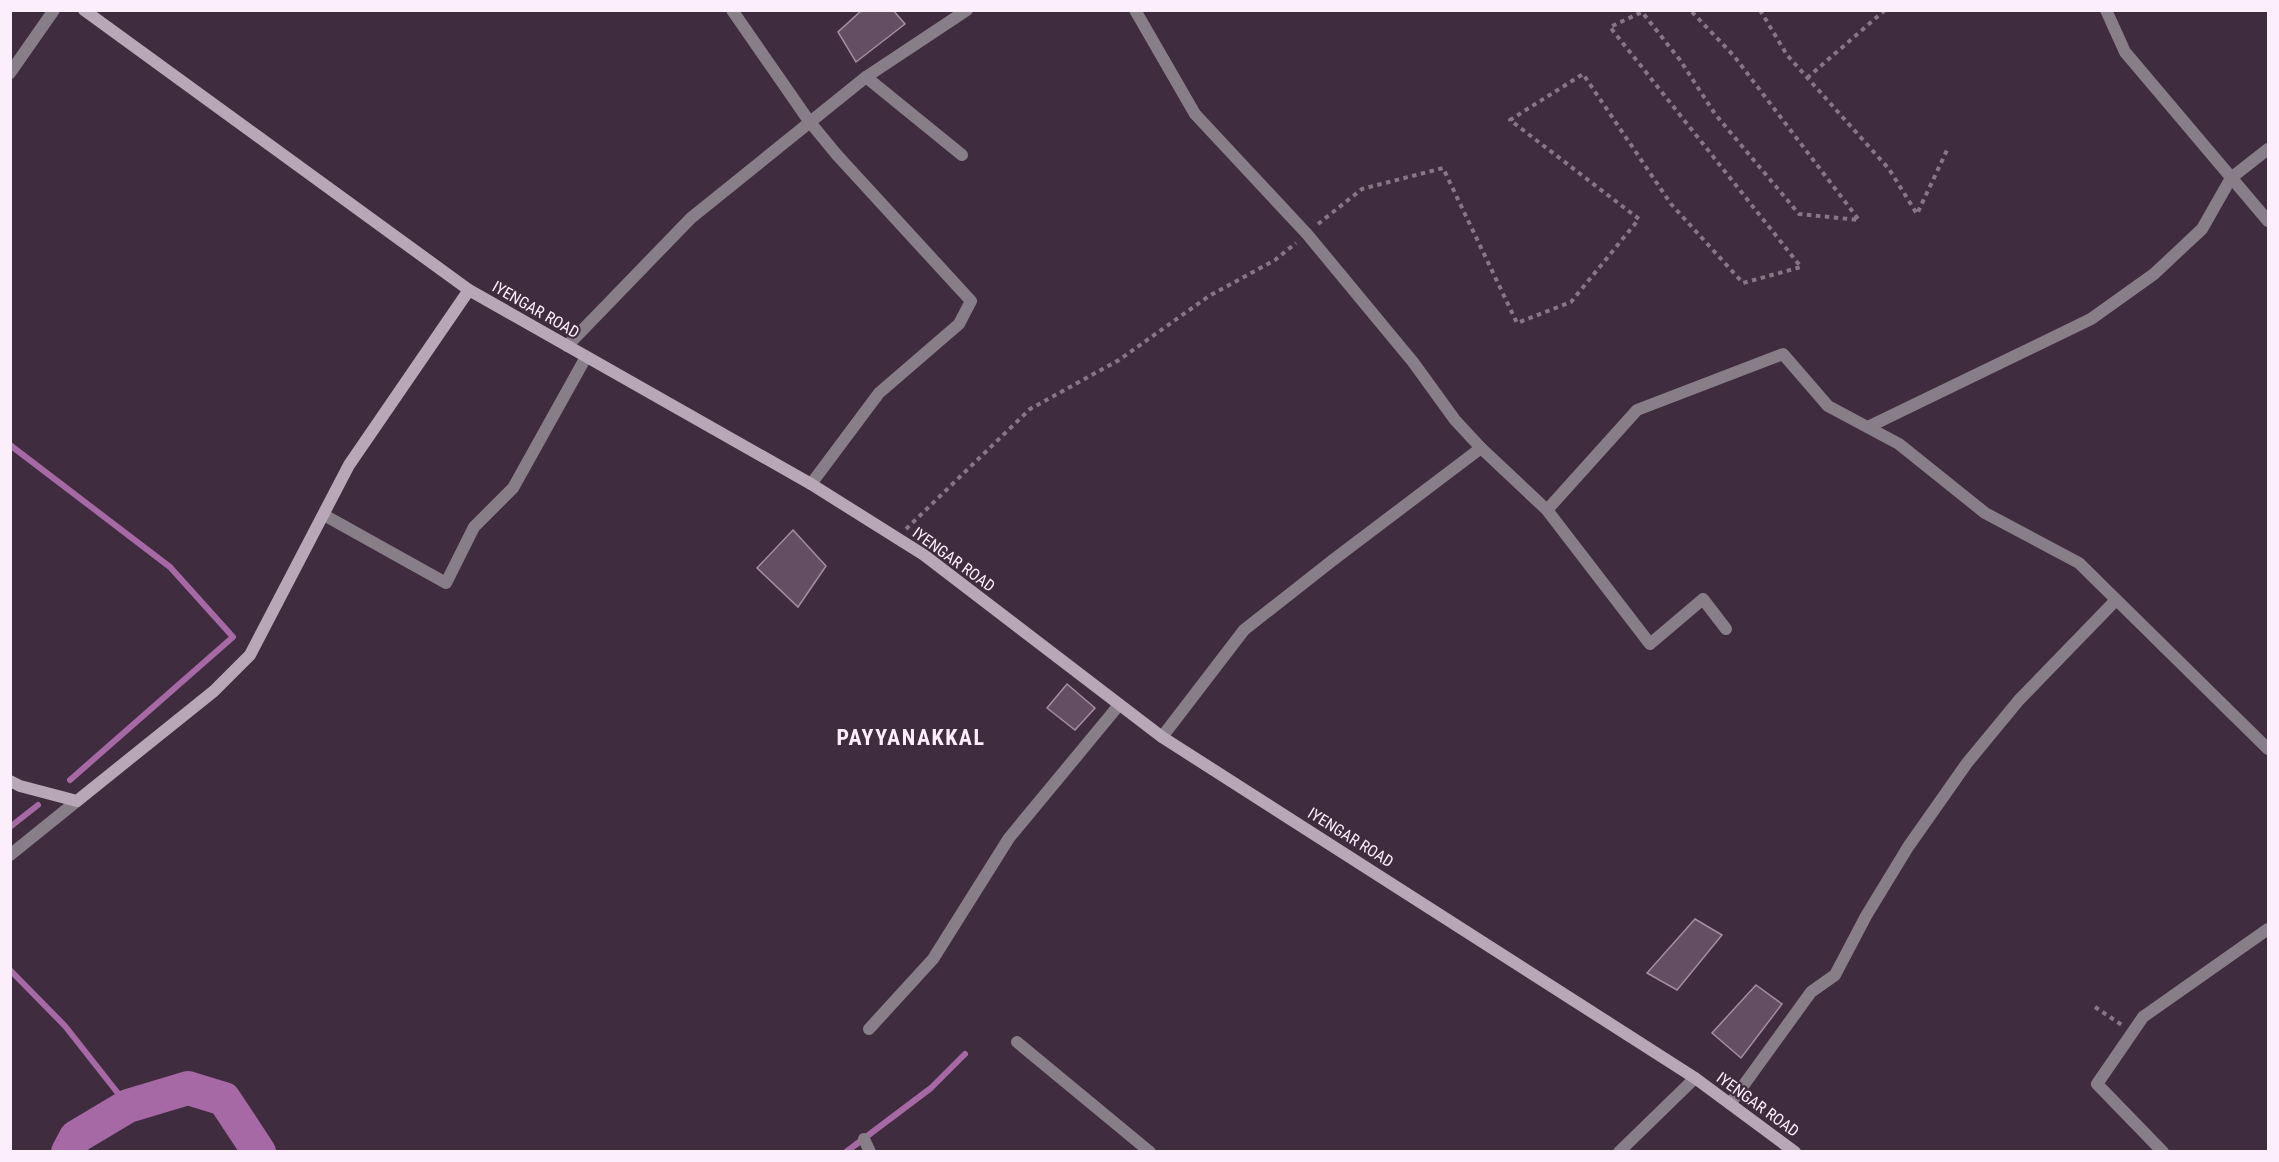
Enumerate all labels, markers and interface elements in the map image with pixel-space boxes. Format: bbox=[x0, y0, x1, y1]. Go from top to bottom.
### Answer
street label: IYENGAR ROAD bbox=[489, 277, 583, 342]
street label: IYENGAR ROAD bbox=[909, 523, 999, 596]
district label: PAYYANAKKAL bbox=[836, 725, 986, 750]
street label: IYENGAR ROAD bbox=[1304, 804, 1397, 871]
street label: IYENGAR ROAD bbox=[1713, 1068, 1803, 1141]

